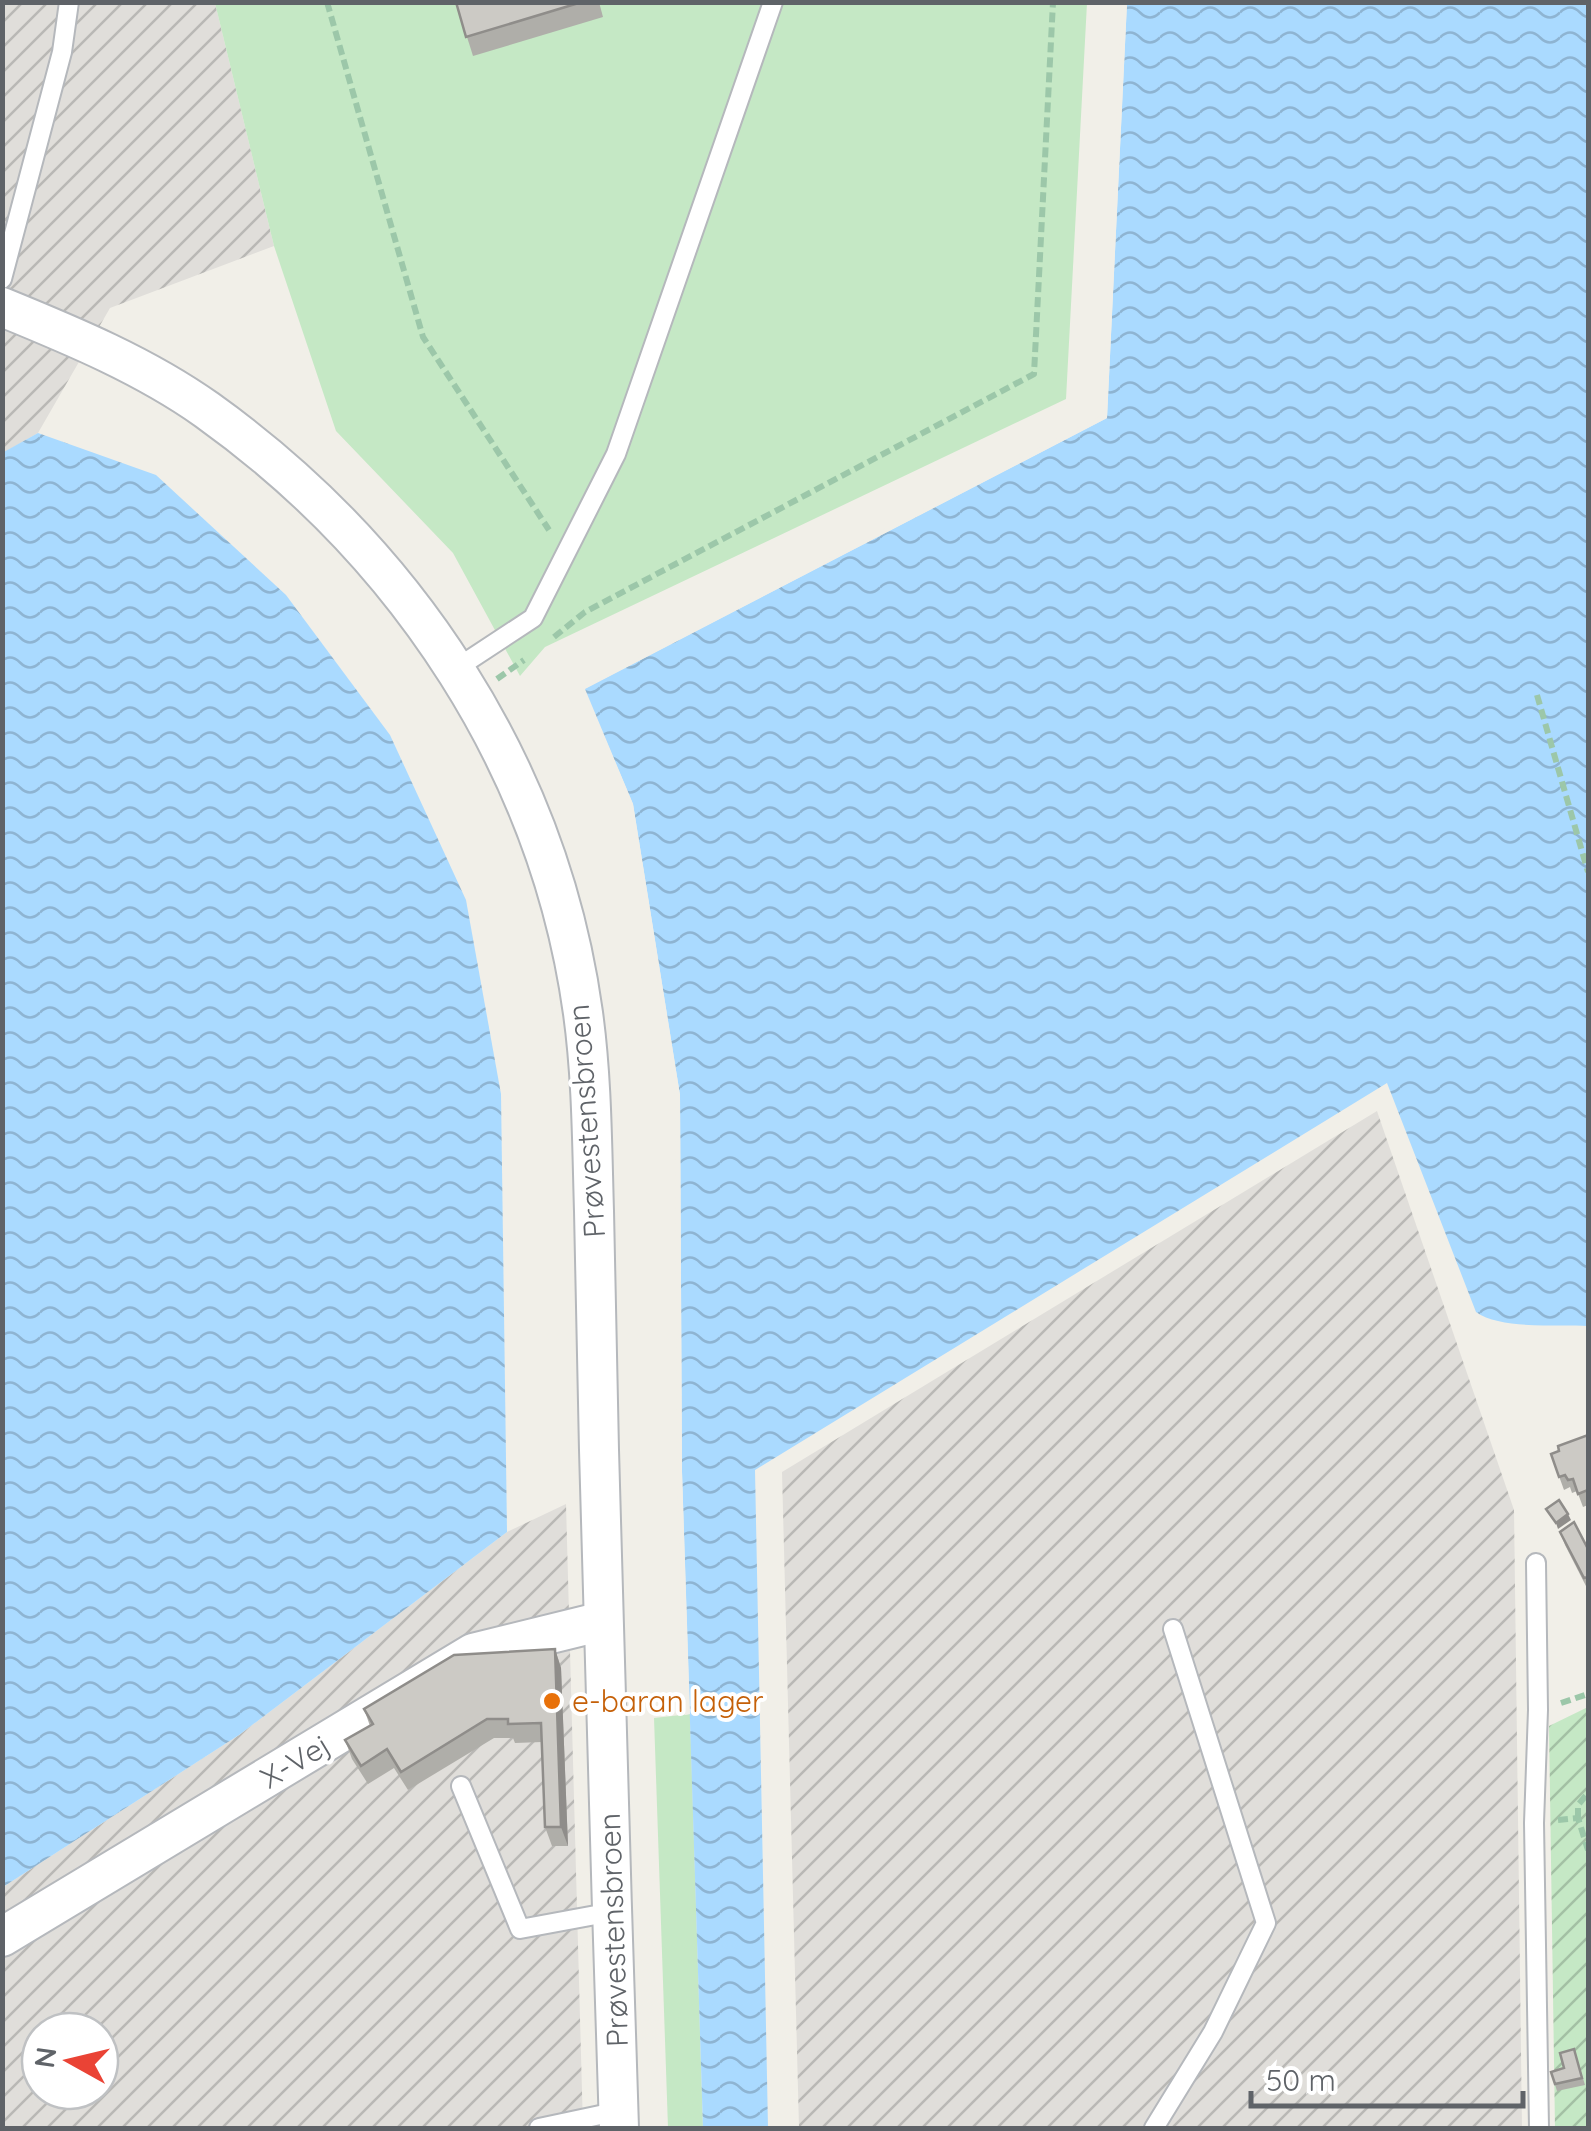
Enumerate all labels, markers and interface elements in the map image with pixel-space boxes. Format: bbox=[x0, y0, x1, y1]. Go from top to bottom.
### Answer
street label: Prøvestensbroen bbox=[559, 1003, 613, 1239]
place label: e-baran lager bbox=[572, 1682, 764, 1720]
marker: e-baran lager bbox=[541, 1690, 563, 1712]
street label: X-Vej bbox=[253, 1726, 337, 1796]
street label: Prøvestensbroen bbox=[590, 1812, 636, 2048]
north arrow bbox=[20, 2011, 120, 2111]
text: N bbox=[26, 2045, 64, 2070]
scale bar bbox=[1251, 2046, 1524, 2108]
text: 50 m bbox=[1266, 2061, 1336, 2099]

